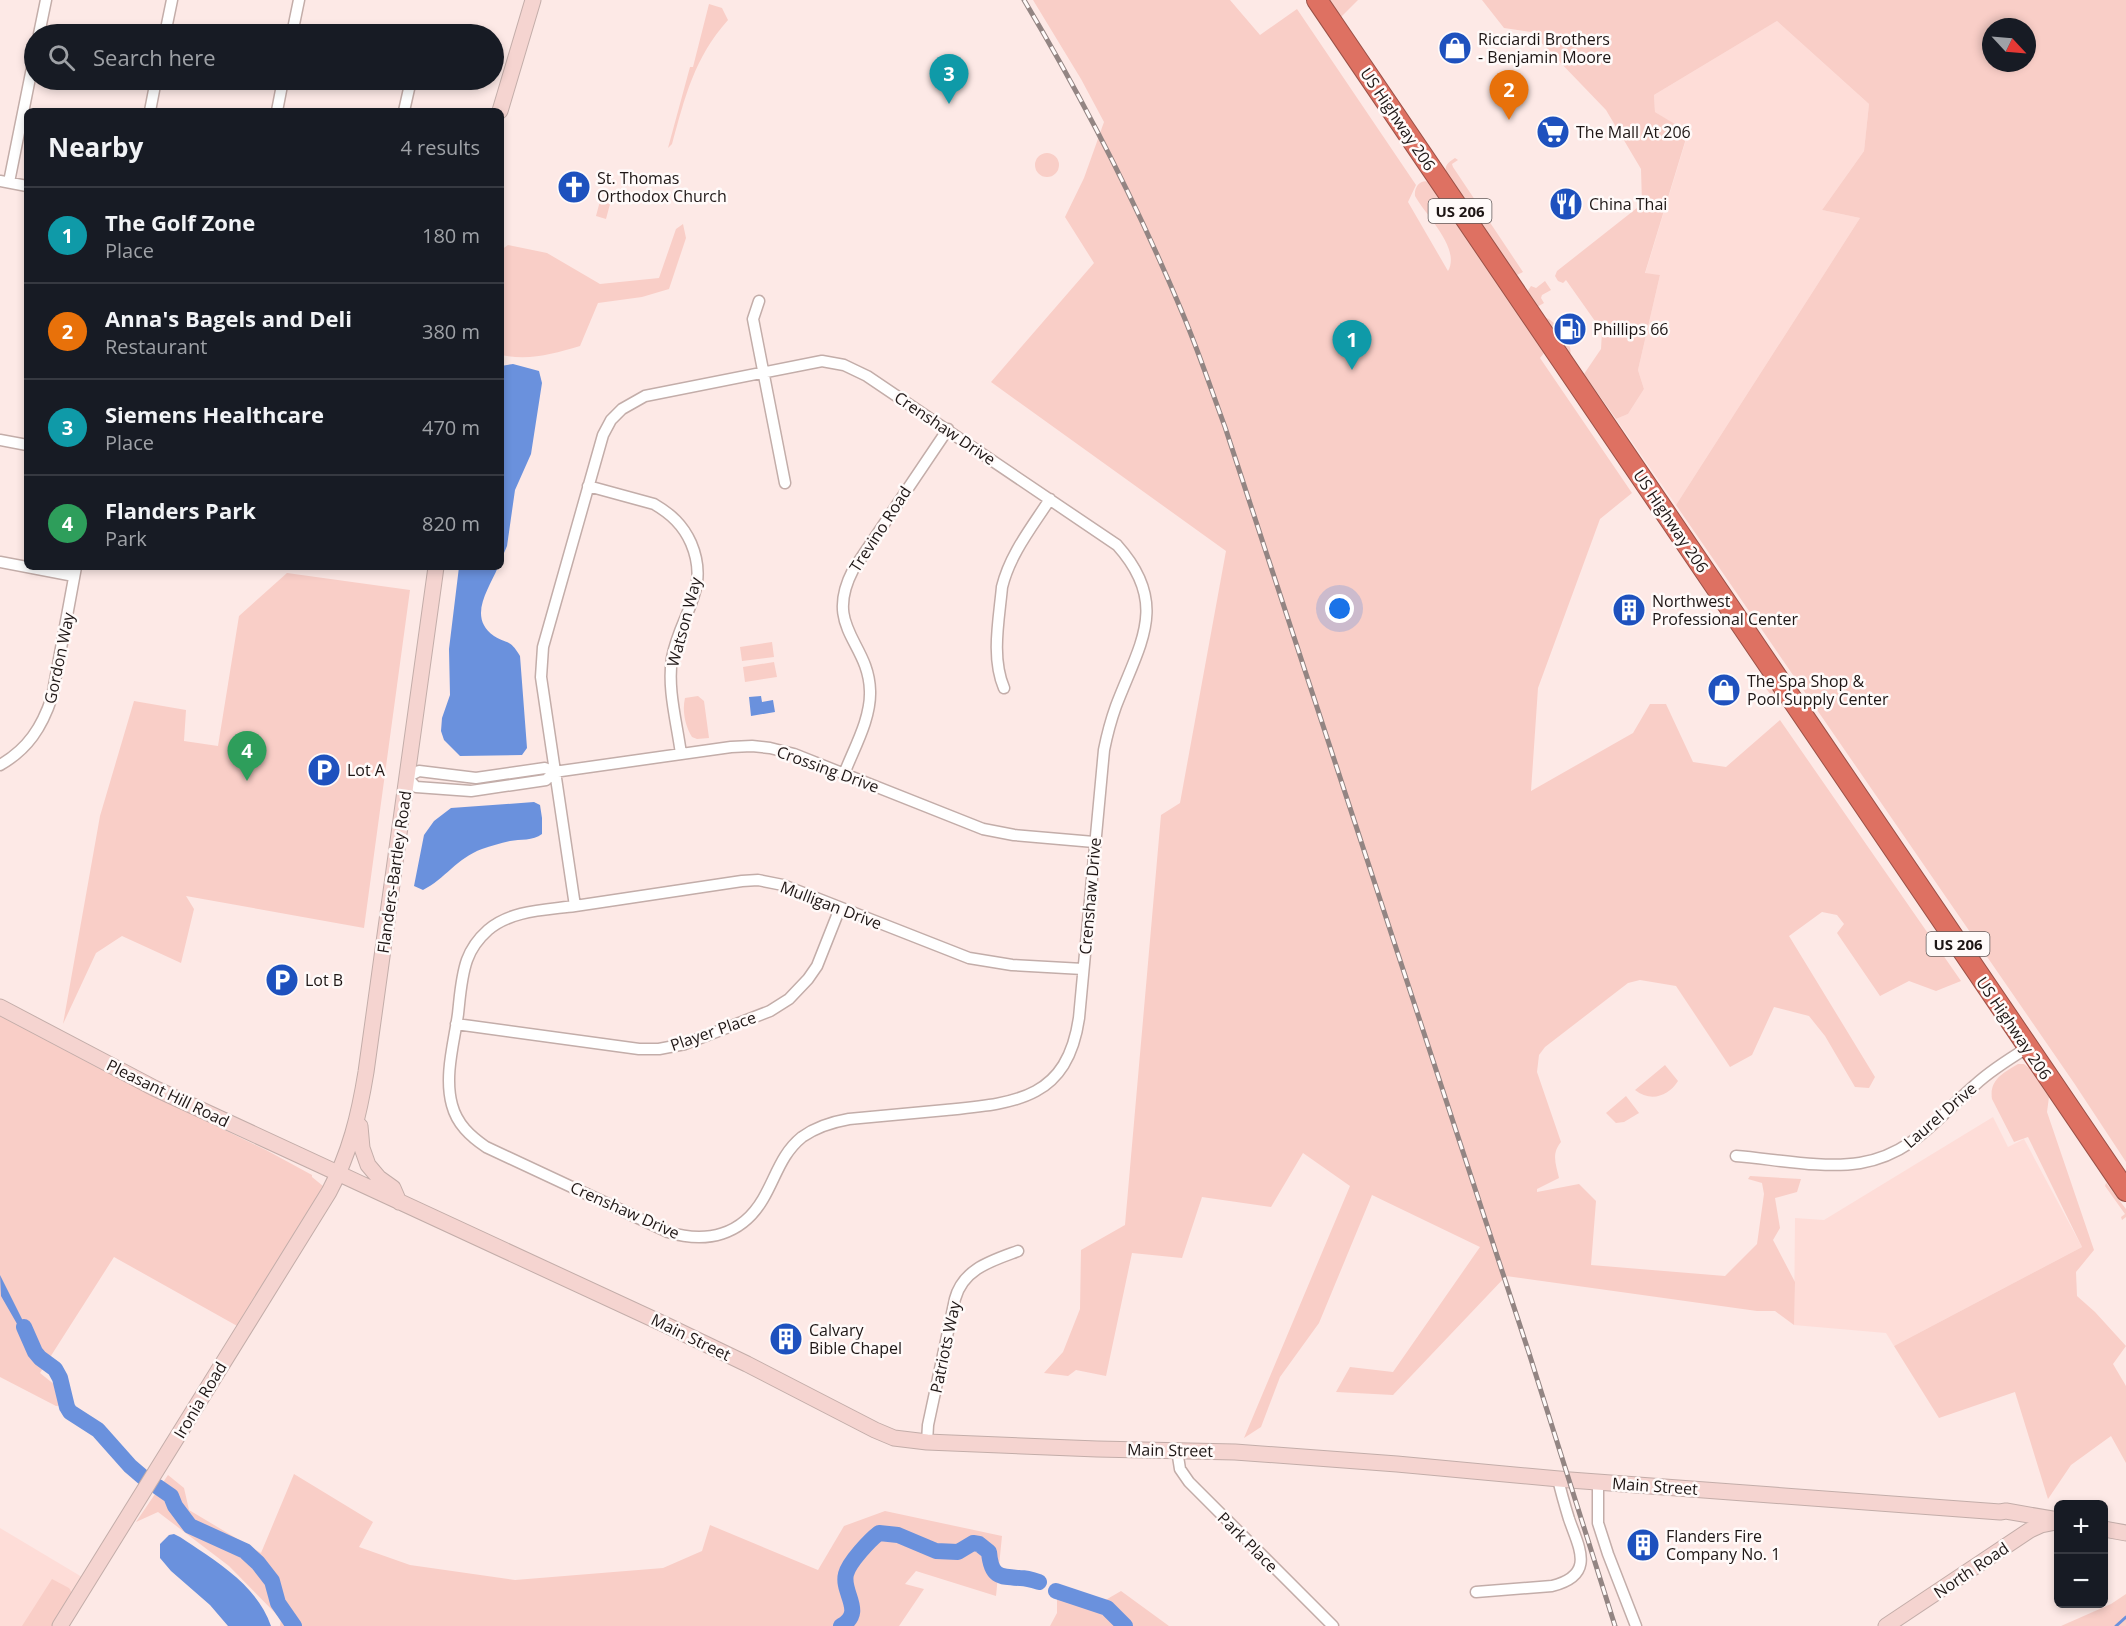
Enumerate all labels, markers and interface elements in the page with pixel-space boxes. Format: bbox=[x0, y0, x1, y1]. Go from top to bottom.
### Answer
north arrow bbox=[1982, 18, 2036, 72]
search box bbox=[24, 24, 504, 90]
place label: Ricciardi Brothers - Benjamin Moore bbox=[1478, 28, 1611, 68]
shop icon: Ricciardi Brothers - Benjamin Moore bbox=[1437, 30, 1473, 66]
icon: search bbox=[45, 41, 78, 74]
text: Search here bbox=[93, 42, 216, 72]
pin: 3 bbox=[930, 54, 968, 104]
street label: US Highway 206 bbox=[1355, 63, 1441, 175]
pin: 2 bbox=[1490, 70, 1528, 120]
supermarket icon: The Mall At 206 bbox=[1535, 114, 1571, 150]
place label: The Mall At 206 bbox=[1576, 121, 1691, 143]
text: Nearby bbox=[48, 129, 143, 165]
text: 4 results bbox=[400, 134, 480, 161]
place label: St. Thomas Orthodox Church bbox=[597, 167, 727, 207]
church icon: St. Thomas Orthodox Church bbox=[556, 169, 592, 205]
restaurant icon: China Thai bbox=[1548, 186, 1584, 222]
place label: China Thai bbox=[1589, 193, 1667, 215]
road number: US 206 bbox=[1428, 199, 1492, 223]
text: The Golf Zone bbox=[105, 207, 255, 237]
text: 1 bbox=[62, 222, 73, 249]
text: 180 m bbox=[422, 222, 480, 249]
text: Place bbox=[105, 237, 154, 264]
text: Anna's Bagels and Deli bbox=[105, 303, 352, 333]
fuel station icon: Phillips 66 bbox=[1552, 311, 1588, 347]
text: 2 bbox=[62, 318, 73, 345]
text: 380 m bbox=[422, 318, 480, 345]
place label: Phillips 66 bbox=[1593, 318, 1668, 340]
pin: 1 bbox=[1332, 320, 1372, 370]
text: Restaurant bbox=[105, 333, 207, 360]
street label: Crenshaw Drive bbox=[890, 386, 1000, 470]
text: Siemens Healthcare bbox=[105, 399, 324, 429]
text: 3 bbox=[62, 414, 73, 441]
text: 470 m bbox=[422, 414, 480, 441]
text: Place bbox=[105, 429, 154, 456]
street label: US Highway 206 bbox=[1628, 465, 1714, 577]
street label: Trevino Road bbox=[844, 482, 916, 576]
text: Flanders Park bbox=[105, 495, 256, 525]
text: 4 bbox=[62, 510, 73, 537]
text: 820 m bbox=[422, 510, 480, 537]
text: Park bbox=[105, 525, 147, 552]
street label: Watson Way bbox=[661, 574, 707, 669]
place label: Northwest Professional Center bbox=[1652, 590, 1799, 630]
building icon: Northwest Professional Center bbox=[1611, 592, 1647, 628]
your location bbox=[1325, 594, 1354, 623]
street label: Gordon Way bbox=[39, 609, 80, 706]
place label: The Spa Shop & Pool Supply Center bbox=[1747, 670, 1889, 710]
shop icon: The Spa Shop & Pool Supply Center bbox=[1706, 672, 1742, 708]
pin: 4 bbox=[228, 732, 266, 781]
street label: Crossing Drive bbox=[774, 740, 882, 798]
parking icon: Lot A bbox=[306, 752, 342, 788]
place label: Lot A bbox=[347, 759, 386, 781]
street label: Flanders-Bartley Road bbox=[372, 789, 416, 955]
street label: Crenshaw Drive bbox=[1074, 837, 1106, 955]
street label: Mulligan Drive bbox=[777, 876, 885, 934]
road number: US 206 bbox=[1926, 932, 1990, 956]
parking icon: Lot B bbox=[264, 962, 300, 998]
place label: Lot B bbox=[305, 969, 343, 991]
street label: US Highway 206 bbox=[1971, 972, 2057, 1084]
street label: Player Place bbox=[667, 1006, 759, 1056]
street label: Pleasant Hill Road bbox=[103, 1054, 233, 1132]
street label: Laurel Drive bbox=[1899, 1077, 1981, 1153]
street label: Crenshaw Drive bbox=[567, 1176, 683, 1244]
street label: Patriots Way bbox=[925, 1298, 966, 1395]
street label: Main Street bbox=[648, 1308, 735, 1366]
place label: Calvary Bible Chapel bbox=[809, 1319, 902, 1359]
building icon: Calvary Bible Chapel bbox=[768, 1321, 804, 1357]
street label: Ironia Road bbox=[168, 1358, 232, 1442]
street label: Main Street bbox=[1127, 1438, 1213, 1462]
street label: Main Street bbox=[1611, 1472, 1699, 1500]
map controls bbox=[2054, 1500, 2108, 1608]
button: + bbox=[2054, 1500, 2108, 1554]
street label: Park Place bbox=[1213, 1507, 1283, 1577]
place label: Flanders Fire Company No. 1 bbox=[1666, 1525, 1780, 1565]
building icon: Flanders Fire Company No. 1 bbox=[1625, 1527, 1661, 1563]
street label: North Road bbox=[1929, 1537, 2013, 1603]
button: − bbox=[2054, 1554, 2108, 1608]

